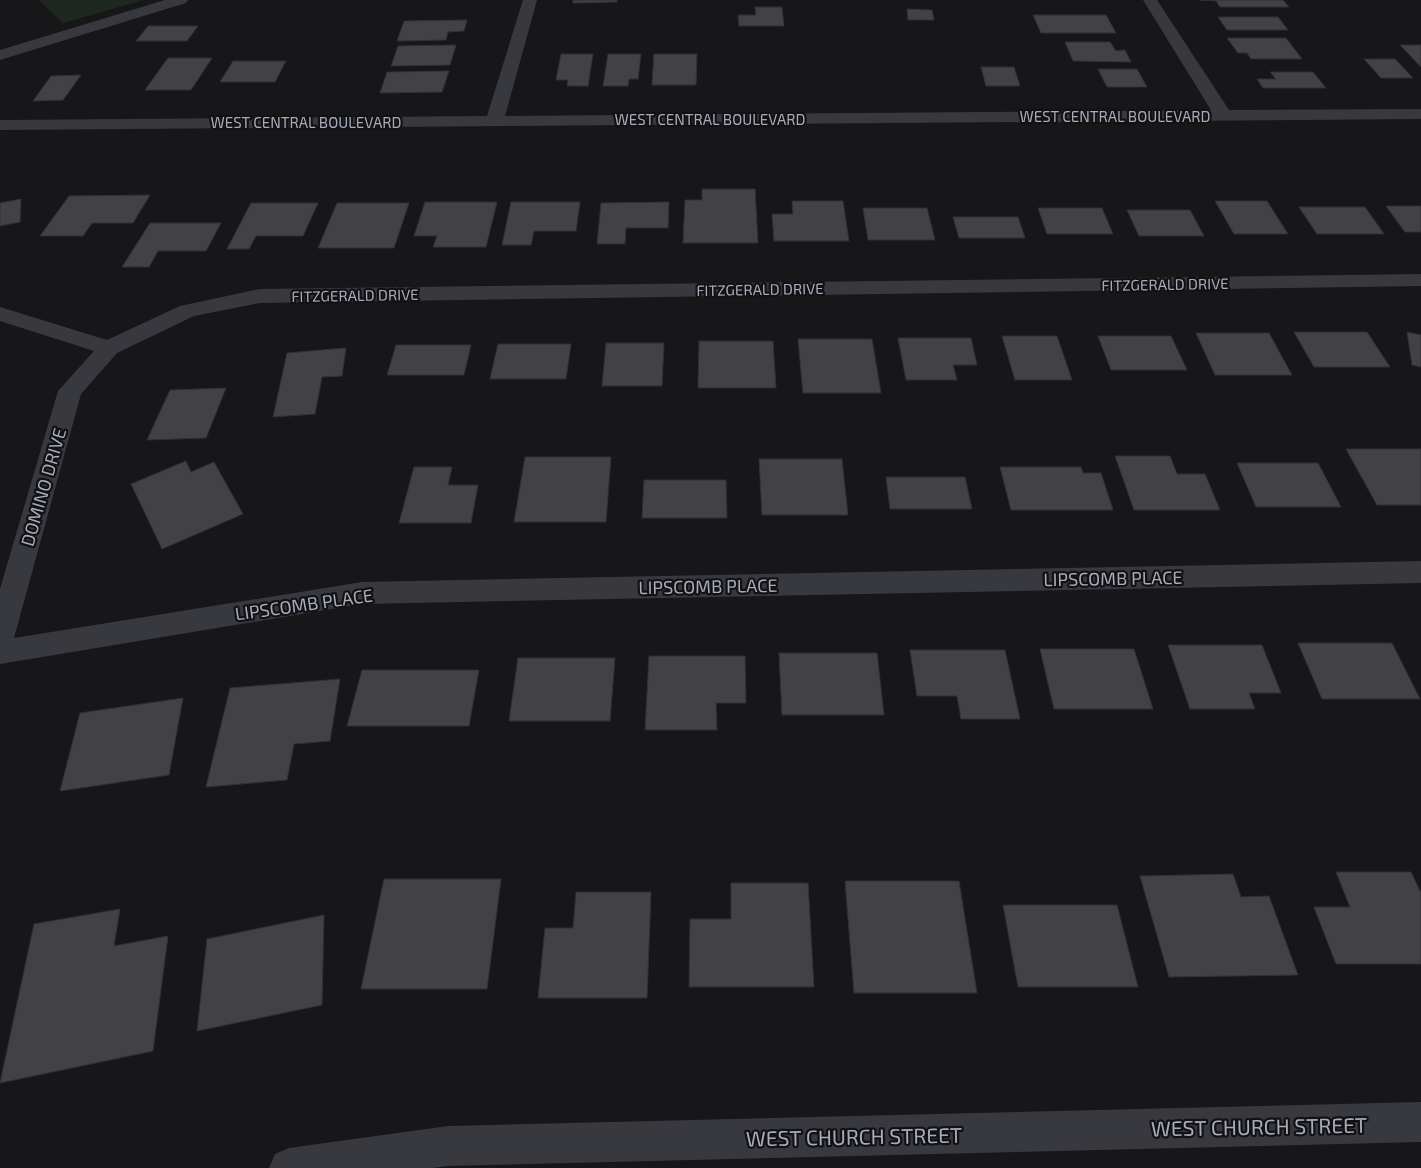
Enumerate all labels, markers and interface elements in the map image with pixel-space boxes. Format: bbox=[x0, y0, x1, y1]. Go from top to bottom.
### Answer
street label: WEST CENTRAL BOULEVARD bbox=[1020, 107, 1210, 125]
street label: WEST CENTRAL BOULEVARD bbox=[615, 110, 805, 128]
street label: WEST CENTRAL BOULEVARD bbox=[211, 113, 401, 131]
street label: FITZGERALD DRIVE bbox=[1101, 274, 1229, 294]
street label: FITZGERALD DRIVE bbox=[696, 279, 824, 299]
street label: FITZGERALD DRIVE bbox=[291, 285, 419, 305]
street label: DOMINO DRIVE bbox=[16, 425, 70, 549]
street label: LIPSCOMB PLACE bbox=[1043, 566, 1183, 590]
street label: LIPSCOMB PLACE bbox=[638, 574, 778, 598]
street label: LIPSCOMB PLACE bbox=[234, 583, 374, 625]
street label: WEST CHURCH STREET bbox=[1151, 1112, 1367, 1140]
street label: WEST CHURCH STREET bbox=[746, 1122, 962, 1150]

